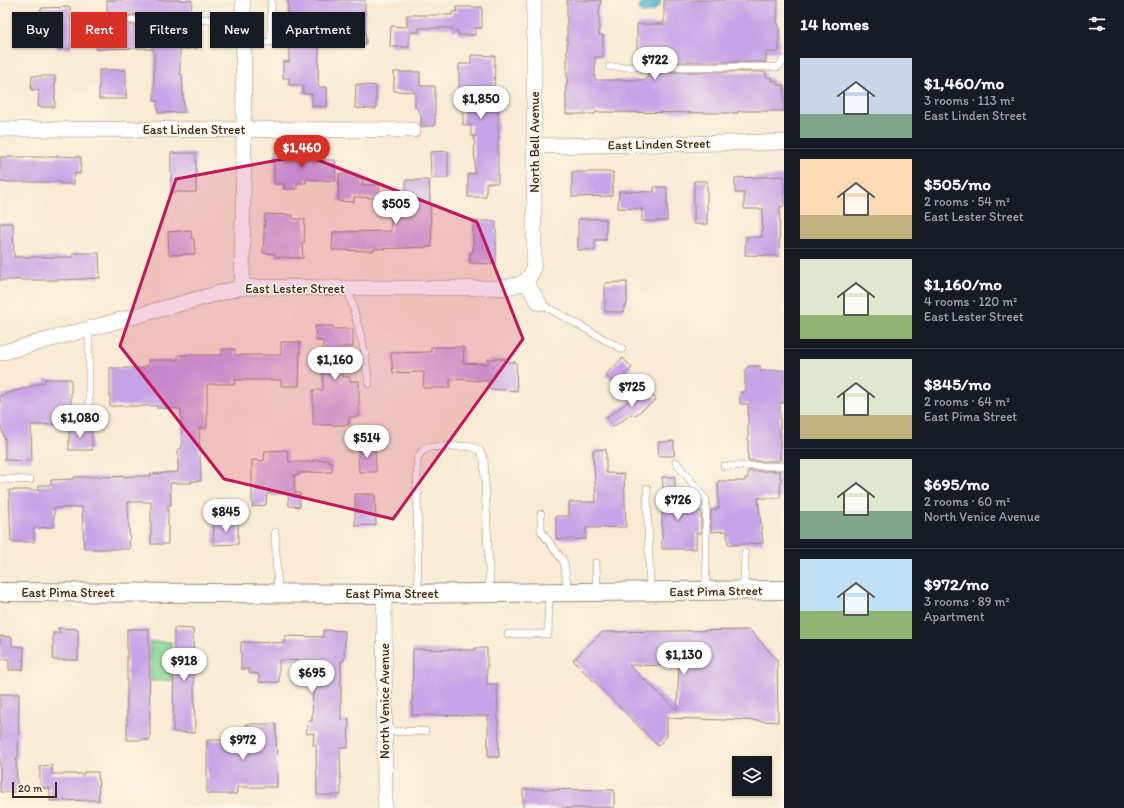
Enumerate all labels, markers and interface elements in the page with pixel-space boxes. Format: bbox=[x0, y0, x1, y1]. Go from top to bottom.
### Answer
chip: Buy bbox=[12, 12, 63, 48]
chip: Rent bbox=[71, 12, 127, 48]
chip: Filters bbox=[135, 12, 202, 48]
chip: New bbox=[210, 12, 264, 48]
chip: Apartment bbox=[272, 12, 365, 48]
icon: filters bbox=[1086, 13, 1108, 35]
text: 14 homes bbox=[800, 14, 869, 34]
pin: $722 bbox=[631, 47, 679, 81]
text: $722 bbox=[642, 52, 668, 67]
text: $1,460/mo bbox=[924, 73, 1004, 93]
icon: home bbox=[832, 74, 880, 122]
pin: $1,850 bbox=[448, 86, 514, 120]
text: $1,850 bbox=[462, 91, 500, 106]
street label: North Bell Avenue bbox=[527, 91, 542, 193]
text: 3 rooms · 113 m² bbox=[924, 93, 1015, 108]
text: East Linden Street bbox=[924, 108, 1027, 123]
street label: East Linden Street bbox=[143, 122, 245, 137]
pin: $1,460 bbox=[269, 135, 335, 169]
street label: East Linden Street bbox=[608, 136, 711, 152]
text: $1,460 bbox=[283, 140, 321, 155]
text: $505/mo bbox=[924, 174, 991, 194]
icon: home bbox=[832, 175, 880, 223]
pin: $505 bbox=[372, 191, 420, 225]
text: 2 rooms · 54 m² bbox=[924, 194, 1010, 209]
text: $505 bbox=[382, 196, 410, 211]
text: East Lester Street bbox=[924, 209, 1024, 224]
text: $1,160/mo bbox=[924, 274, 1002, 294]
icon: home bbox=[832, 275, 880, 323]
street label: East Lester Street bbox=[245, 281, 345, 296]
text: 4 rooms · 120 m² bbox=[924, 294, 1017, 309]
text: East Lester Street bbox=[924, 309, 1024, 324]
pin: $1,160 bbox=[302, 347, 368, 381]
text: $1,160 bbox=[317, 352, 353, 367]
pin: $725 bbox=[608, 374, 656, 408]
text: $845/mo bbox=[924, 374, 991, 394]
icon: home bbox=[832, 375, 880, 423]
text: $725 bbox=[619, 379, 645, 394]
text: 2 rooms · 64 m² bbox=[924, 394, 1010, 409]
pin: $1,080 bbox=[47, 405, 113, 439]
text: East Pima Street bbox=[924, 409, 1017, 424]
text: $1,080 bbox=[61, 410, 99, 425]
pin: $514 bbox=[343, 425, 391, 459]
text: $514 bbox=[353, 430, 381, 445]
text: $695/mo bbox=[924, 474, 990, 494]
icon: home bbox=[832, 475, 880, 523]
pin: $726 bbox=[654, 487, 702, 521]
text: $726 bbox=[665, 492, 691, 507]
text: 2 rooms · 60 m² bbox=[924, 494, 1010, 509]
pin: $845 bbox=[202, 499, 250, 533]
text: $845 bbox=[212, 504, 240, 519]
text: North Venice Avenue bbox=[924, 509, 1040, 524]
text: $972/mo bbox=[924, 574, 989, 594]
icon: home bbox=[832, 575, 880, 623]
street label: East Pima Street bbox=[669, 583, 763, 599]
street label: East Pima Street bbox=[21, 585, 115, 600]
street label: East Pima Street bbox=[345, 586, 439, 601]
text: 3 rooms · 89 m² bbox=[924, 594, 1010, 609]
text: Apartment bbox=[924, 609, 985, 624]
pin: $1,130 bbox=[651, 642, 717, 676]
street label: North Venice Avenue bbox=[377, 643, 392, 759]
text: $1,130 bbox=[666, 647, 702, 662]
pin: $918 bbox=[160, 648, 208, 682]
text: $918 bbox=[171, 653, 197, 668]
pin: $695 bbox=[288, 660, 336, 694]
text: $695 bbox=[298, 665, 326, 680]
pin: $972 bbox=[219, 727, 267, 761]
text: $972 bbox=[230, 732, 256, 747]
map controls bbox=[732, 756, 772, 796]
button: layers bbox=[732, 756, 772, 796]
scale bar bbox=[12, 780, 57, 799]
text: 20 m bbox=[18, 782, 42, 795]

